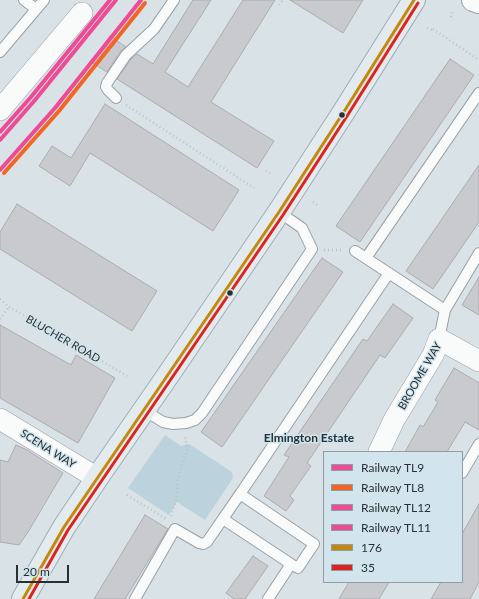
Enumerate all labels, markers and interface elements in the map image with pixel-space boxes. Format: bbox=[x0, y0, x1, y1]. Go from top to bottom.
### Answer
unlabelled marker bbox=[337, 110, 347, 120]
unlabelled marker bbox=[225, 288, 235, 298]
street label: BLUCHER ROAD bbox=[24, 312, 102, 366]
street label: BROOME WAY bbox=[395, 340, 445, 412]
street label: SCENA WAY bbox=[18, 427, 78, 471]
district label: Elmington Estate bbox=[264, 431, 354, 445]
legend bbox=[323, 451, 463, 583]
text: Railway TL9 bbox=[361, 460, 424, 475]
text: Railway TL8 bbox=[361, 480, 424, 495]
text: Railway TL12 bbox=[361, 500, 431, 515]
text: Railway TL11 bbox=[361, 520, 431, 535]
text: 176 bbox=[361, 540, 382, 555]
scale bar bbox=[18, 557, 71, 583]
text: 35 bbox=[361, 560, 375, 575]
text: 20 m bbox=[23, 564, 50, 579]

